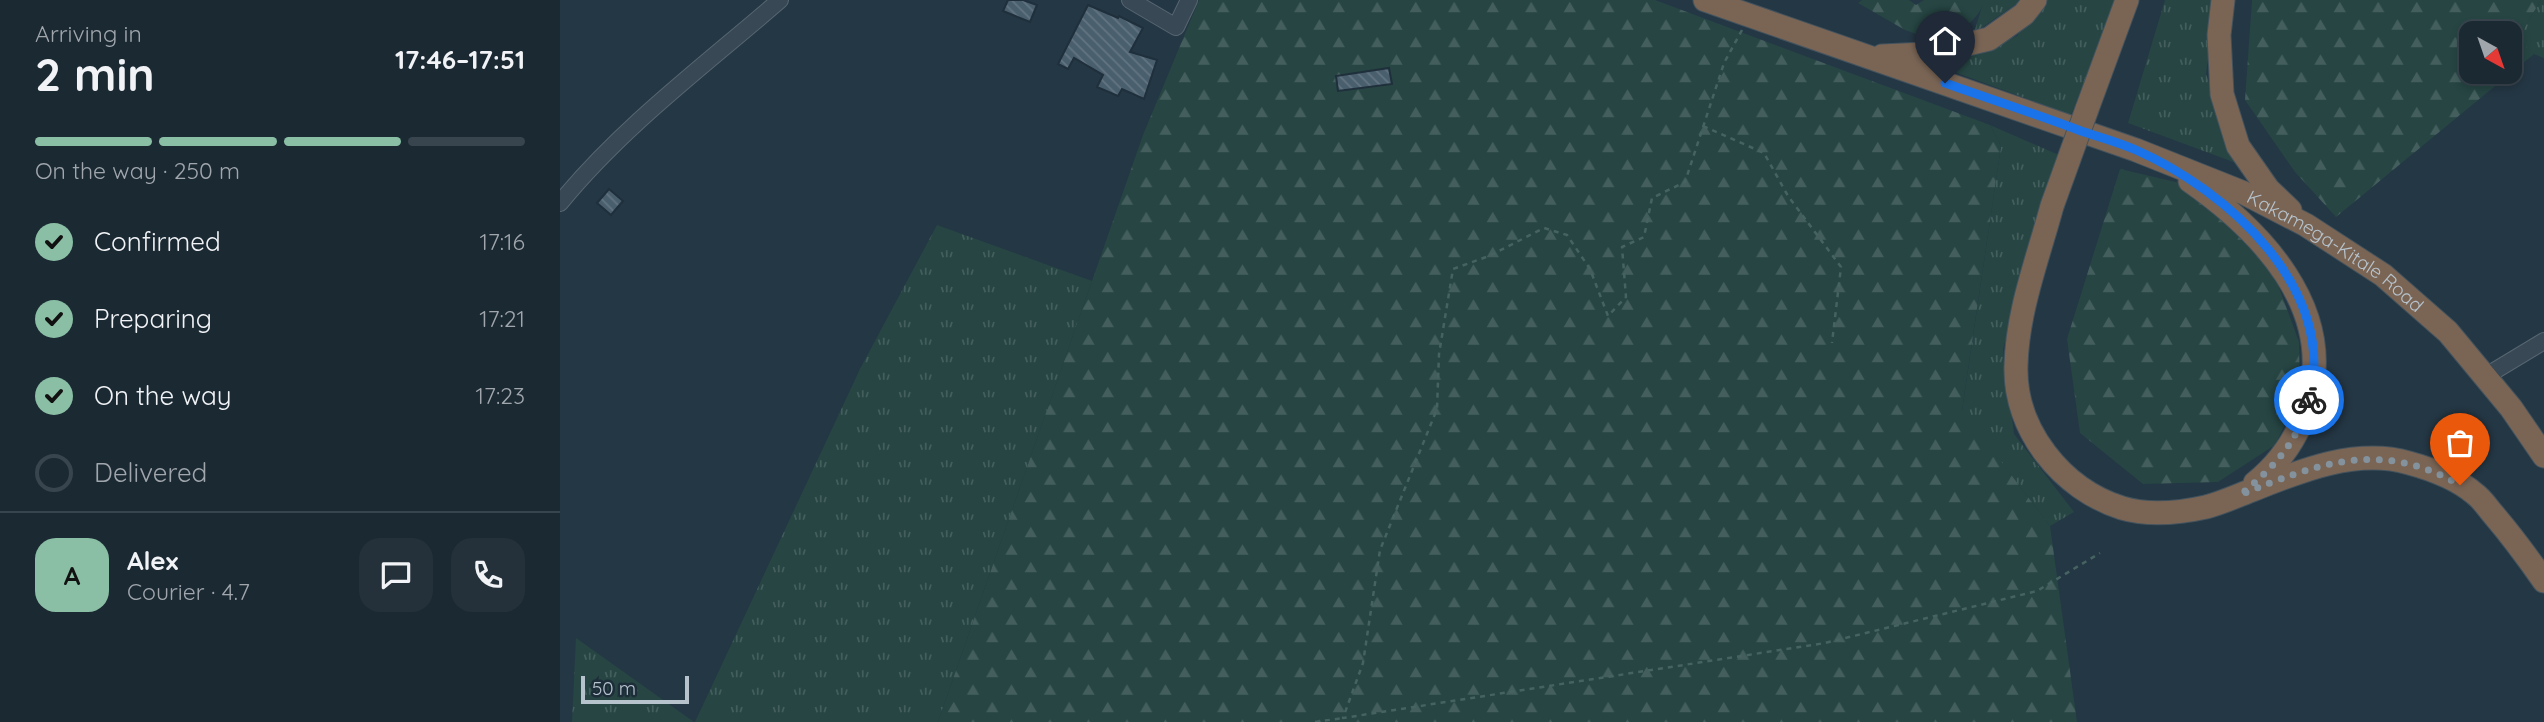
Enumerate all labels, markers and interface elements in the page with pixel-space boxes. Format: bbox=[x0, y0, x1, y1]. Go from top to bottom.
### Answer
pin bbox=[1915, 11, 1975, 83]
text: Arriving in bbox=[35, 19, 142, 48]
north arrow bbox=[2459, 21, 2522, 84]
map controls bbox=[2459, 21, 2522, 84]
icon: home bbox=[1926, 22, 1964, 60]
text: 17:46–17:51 bbox=[395, 43, 525, 76]
text: 2 min bbox=[35, 45, 155, 103]
text: On the way · 250 m bbox=[35, 156, 240, 185]
street label: Kakamega-Kitale Road bbox=[2243, 185, 2429, 317]
icon: check bbox=[35, 223, 73, 261]
text: Confirmed bbox=[94, 225, 221, 258]
text: 17:16 bbox=[480, 227, 525, 256]
icon: check bbox=[35, 300, 73, 338]
text: Preparing bbox=[94, 302, 212, 335]
text: 17:21 bbox=[479, 304, 525, 333]
courier bbox=[2274, 365, 2344, 435]
icon: check bbox=[35, 377, 73, 415]
text: On the way bbox=[94, 379, 232, 412]
text: 17:23 bbox=[476, 381, 525, 410]
icon: bike bbox=[2290, 381, 2328, 419]
pin bbox=[2430, 413, 2490, 485]
icon: bag bbox=[2441, 424, 2479, 462]
text: Delivered bbox=[94, 456, 207, 489]
button: chat bbox=[359, 538, 433, 612]
button: phone bbox=[451, 538, 525, 612]
text: Alex bbox=[127, 544, 178, 577]
text: A bbox=[64, 559, 80, 592]
text: Courier · 4.7 bbox=[127, 577, 250, 606]
scale bar bbox=[581, 673, 690, 705]
text: 50 m bbox=[592, 676, 636, 700]

